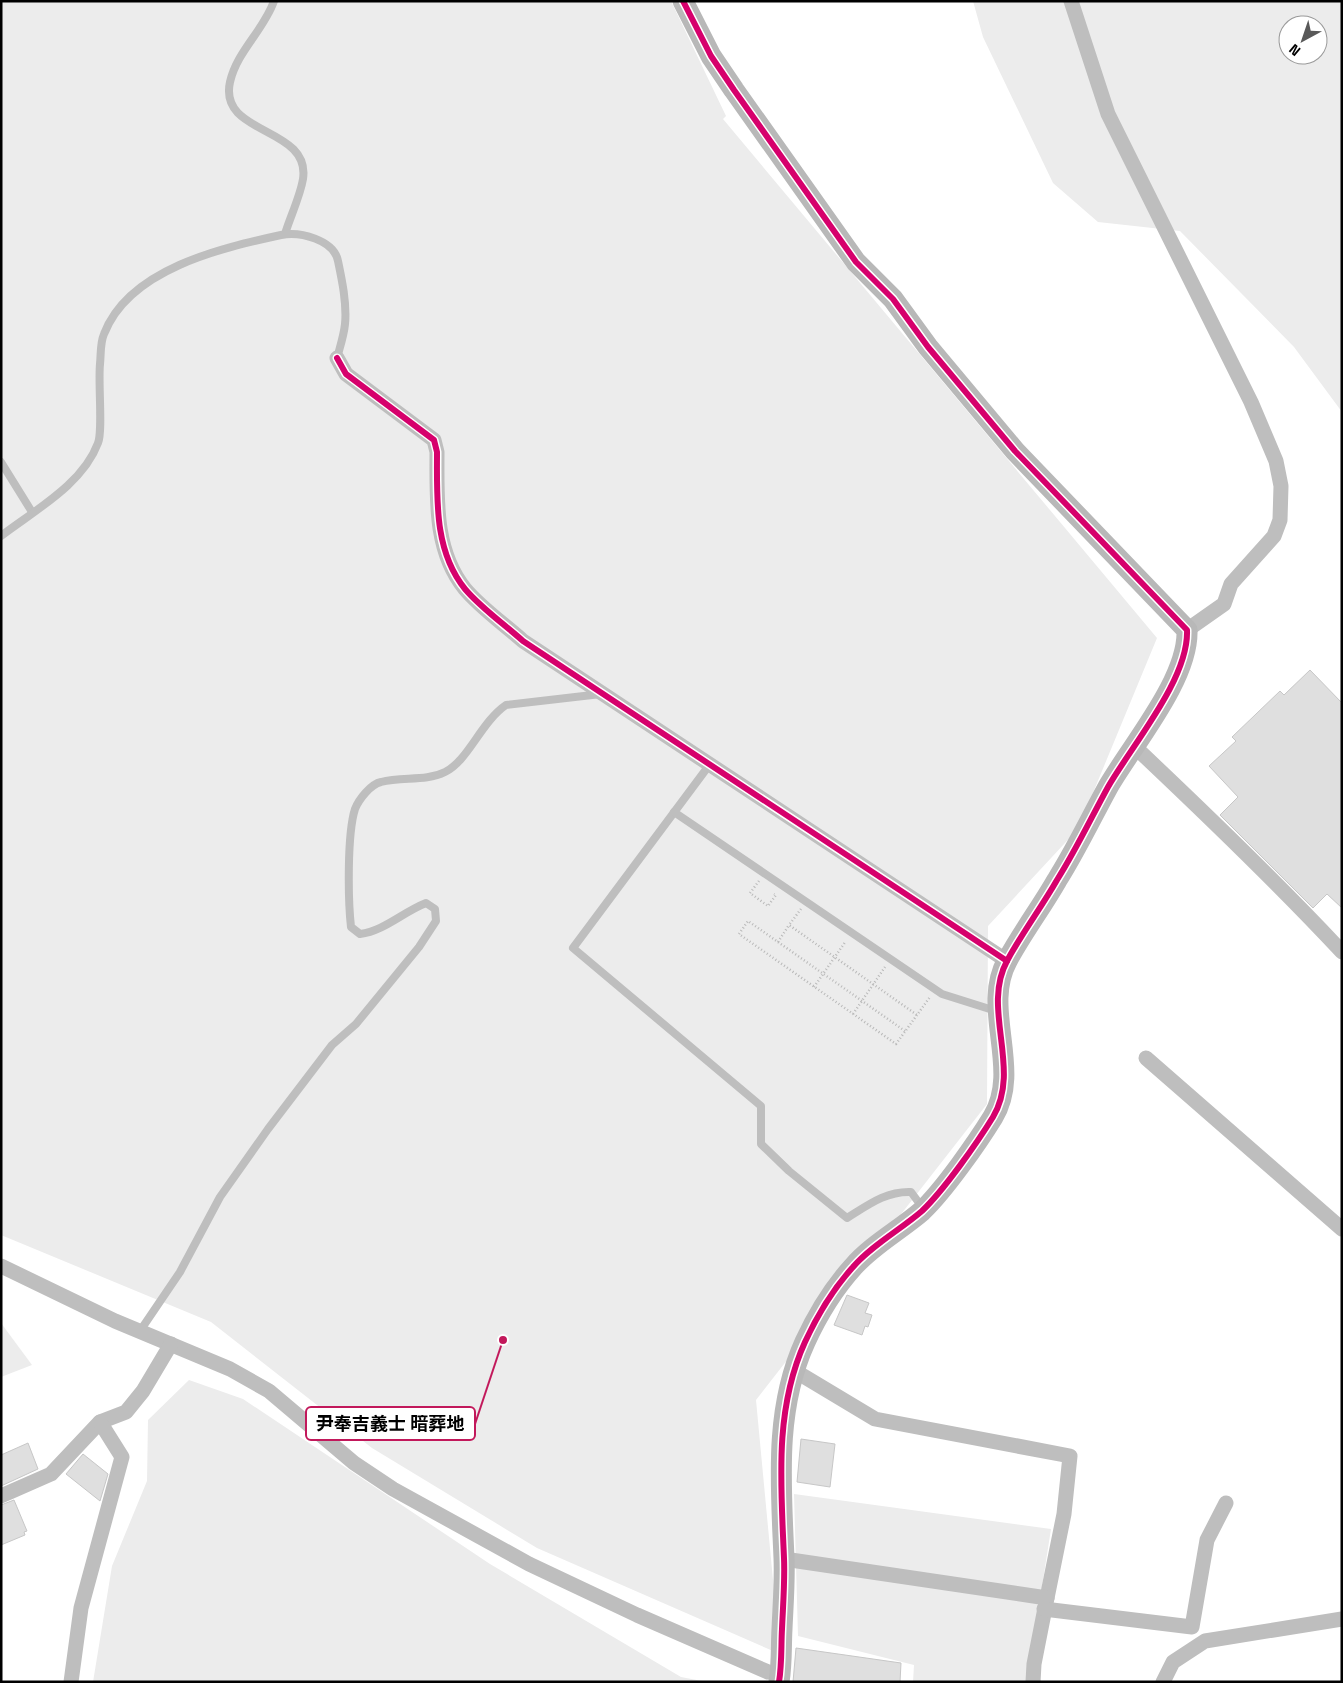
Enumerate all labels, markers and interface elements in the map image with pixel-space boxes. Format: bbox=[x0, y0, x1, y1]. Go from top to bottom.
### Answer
north arrow bbox=[1278, 15, 1328, 65]
text: N bbox=[1285, 40, 1304, 60]
callout: 尹奉吉義士 暗葬地 bbox=[306, 1407, 475, 1440]
text: 尹奉吉義士 暗葬地 bbox=[316, 1412, 464, 1435]

